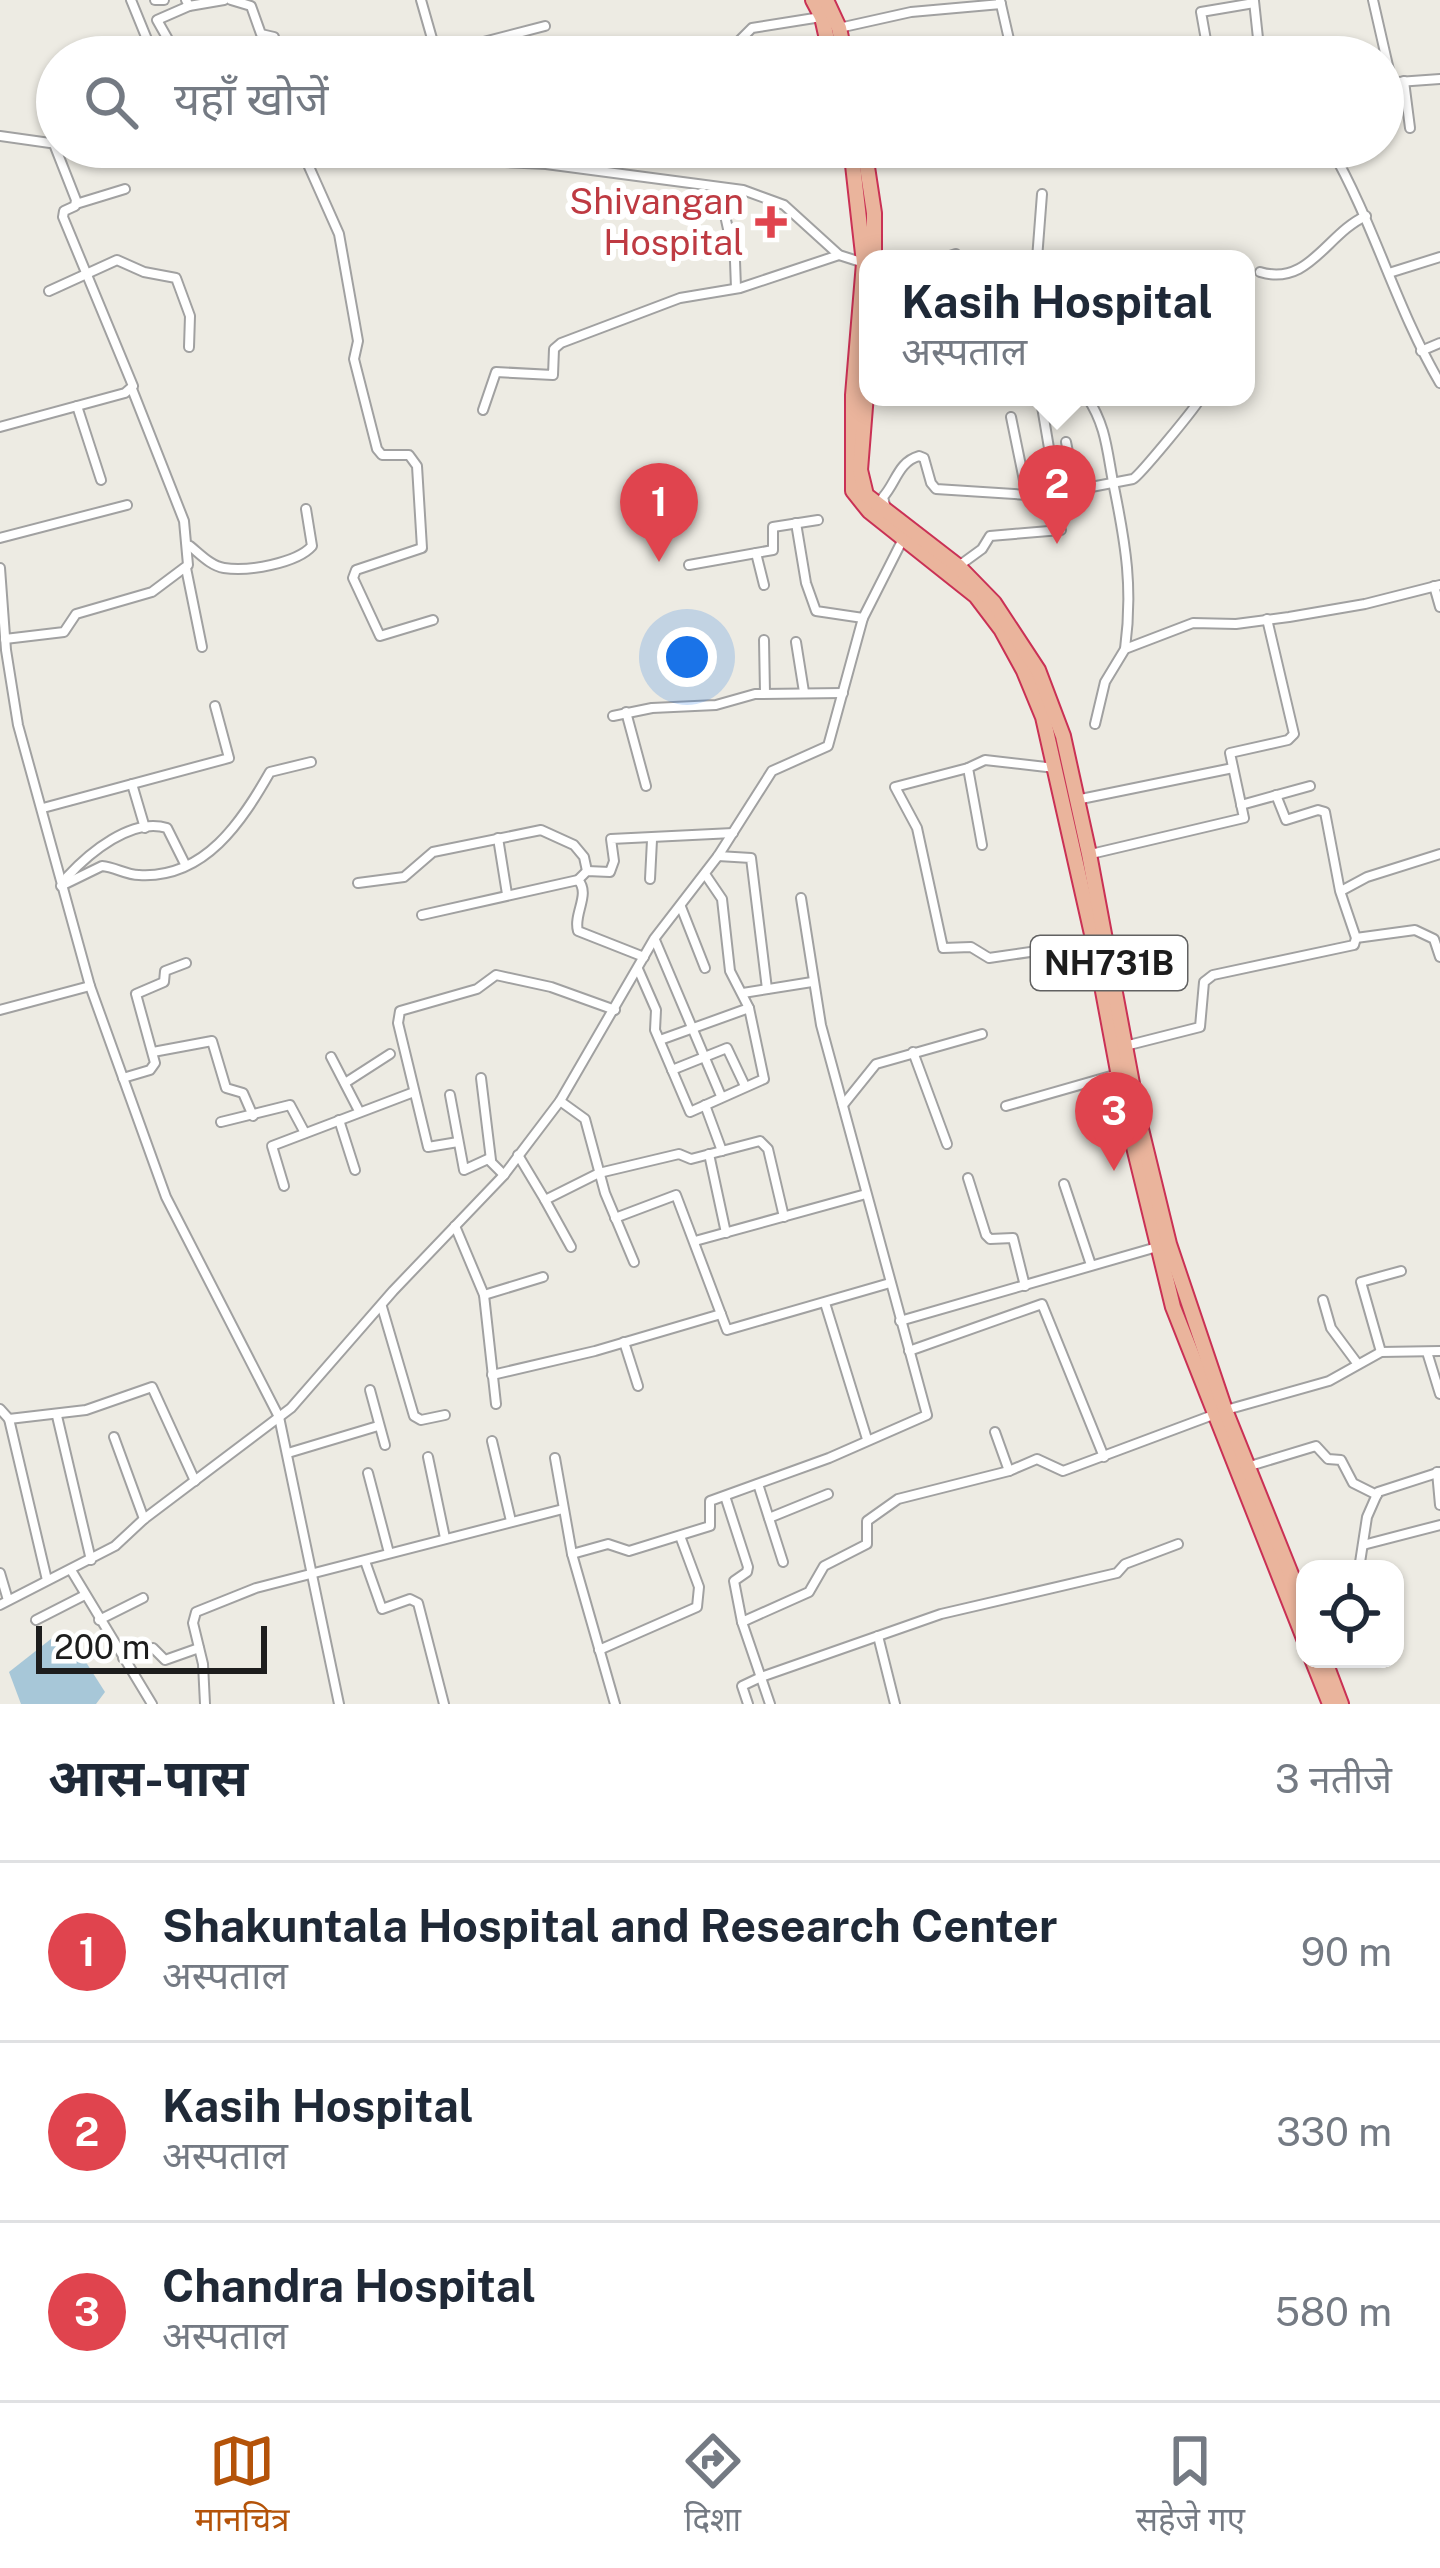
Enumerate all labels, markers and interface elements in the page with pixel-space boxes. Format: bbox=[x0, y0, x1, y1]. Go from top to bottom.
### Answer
search box bbox=[36, 36, 1404, 168]
icon: search bbox=[78, 69, 144, 135]
text: यहाँ खोजें bbox=[174, 72, 328, 125]
place label: Shivangan Hospital bbox=[569, 180, 744, 263]
marker: Shivangan Hospital bbox=[755, 206, 787, 238]
popup bbox=[859, 250, 1255, 406]
text: Kasih Hospital bbox=[901, 275, 1213, 328]
text: अस्पताल bbox=[901, 328, 1027, 374]
pin: 2 bbox=[1018, 445, 1096, 544]
pin: 1 bbox=[620, 463, 698, 562]
your location bbox=[657, 627, 717, 687]
road number: NH731B bbox=[1031, 936, 1187, 990]
pin: 3 bbox=[1075, 1072, 1153, 1171]
map controls bbox=[1296, 1560, 1404, 1668]
button: locate bbox=[1296, 1560, 1404, 1668]
scale bar bbox=[36, 1620, 267, 1673]
text: 200 m bbox=[54, 1628, 150, 1666]
text: आस-पास bbox=[48, 1748, 248, 1807]
text: 3 नतीजे bbox=[1275, 1756, 1392, 1802]
text: Shakuntala Hospital and Research Center bbox=[162, 1899, 1058, 1952]
text: 1 bbox=[79, 1929, 95, 1975]
text: 90 m bbox=[1301, 1929, 1392, 1975]
text: अस्पताल bbox=[162, 1952, 288, 1998]
text: Kasih Hospital bbox=[162, 2079, 474, 2132]
text: 2 bbox=[75, 2109, 99, 2155]
text: 330 m bbox=[1276, 2109, 1392, 2155]
text: अस्पताल bbox=[162, 2132, 288, 2178]
text: Chandra Hospital bbox=[162, 2259, 536, 2312]
text: 3 bbox=[74, 2289, 100, 2335]
text: 580 m bbox=[1275, 2289, 1392, 2335]
text: अस्पताल bbox=[162, 2312, 288, 2358]
tab: मानचित्र bbox=[195, 2428, 289, 2544]
tab: दिशा bbox=[680, 2428, 746, 2544]
tab: सहेजे गए bbox=[1136, 2428, 1245, 2544]

